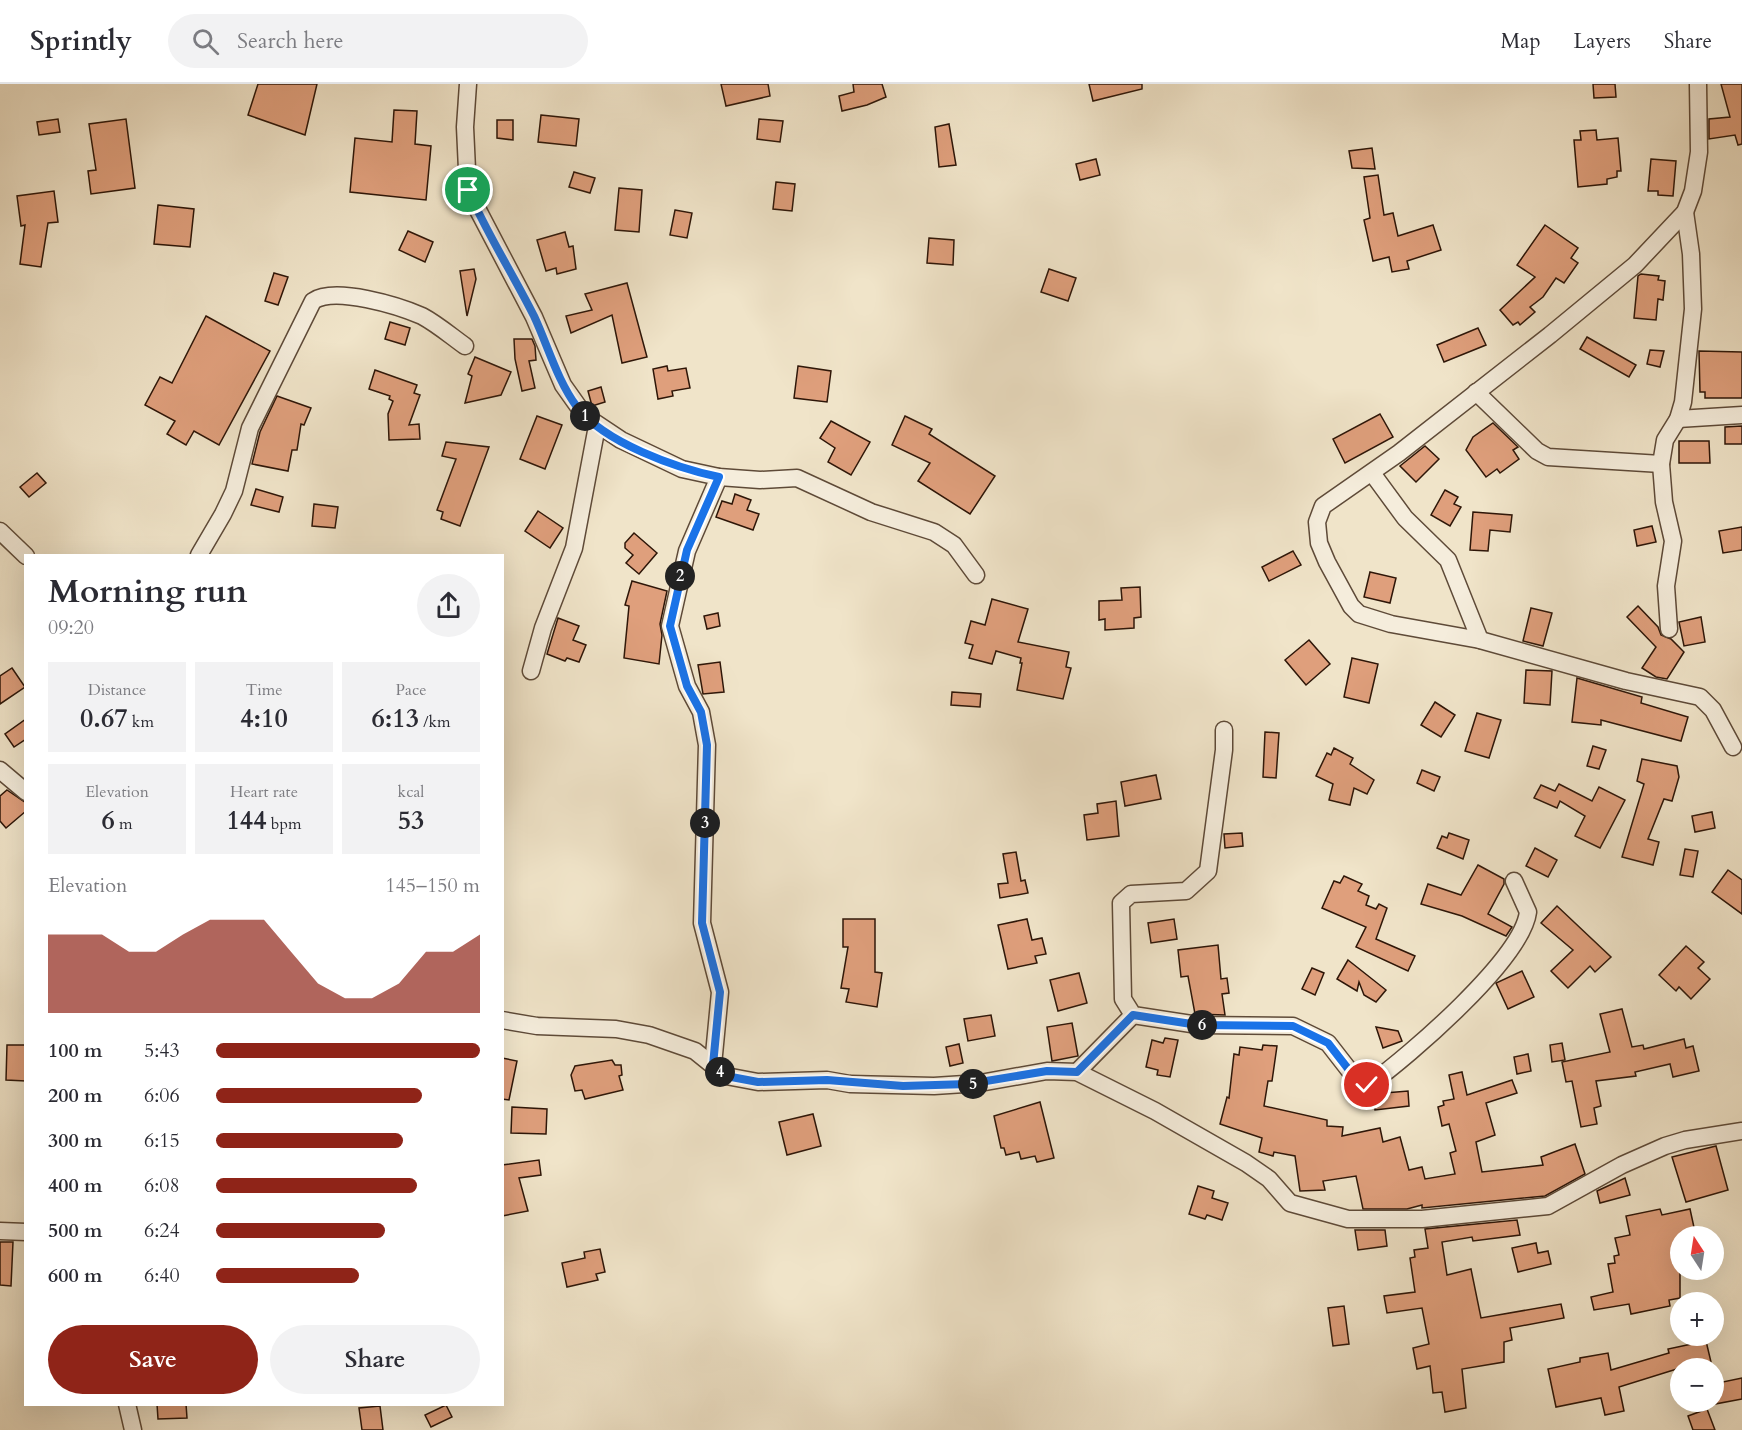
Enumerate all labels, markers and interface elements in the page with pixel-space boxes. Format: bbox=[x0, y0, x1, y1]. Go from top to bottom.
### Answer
search box bbox=[168, 14, 588, 68]
text: Sprintly bbox=[30, 22, 132, 60]
icon: search bbox=[189, 25, 222, 58]
text: Search here bbox=[237, 26, 344, 56]
text: Map bbox=[1501, 27, 1541, 56]
text: Layers bbox=[1574, 27, 1631, 56]
text: Share bbox=[1664, 27, 1712, 56]
pin bbox=[442, 164, 493, 215]
icon: arrive bbox=[451, 173, 484, 206]
pin: 1 bbox=[570, 401, 600, 431]
text: 1 bbox=[581, 405, 589, 427]
pin: 2 bbox=[665, 561, 695, 591]
text: 2 bbox=[676, 565, 684, 587]
text: Morning run bbox=[48, 569, 248, 614]
button: share bbox=[417, 574, 480, 637]
text: 09:20 bbox=[48, 614, 94, 641]
text: Distance bbox=[88, 679, 146, 701]
text: Time bbox=[245, 679, 283, 701]
text: Pace bbox=[396, 679, 426, 701]
text: 0.67 bbox=[80, 701, 128, 736]
text: 4:10 bbox=[240, 701, 288, 736]
text: 6:13 bbox=[371, 701, 419, 736]
text: km bbox=[128, 711, 154, 733]
text: /km bbox=[419, 711, 451, 733]
text: Elevation bbox=[85, 781, 149, 803]
text: Heart rate bbox=[230, 781, 298, 803]
text: kcal bbox=[398, 781, 424, 803]
text: 6 bbox=[101, 803, 115, 838]
text: 144 bbox=[227, 803, 267, 838]
text: 53 bbox=[398, 803, 424, 838]
pin: 3 bbox=[690, 808, 720, 838]
text: 3 bbox=[701, 812, 709, 834]
text: m bbox=[115, 813, 133, 835]
text: bpm bbox=[267, 813, 301, 835]
text: Elevation bbox=[48, 872, 127, 899]
text: 145–150 m bbox=[385, 872, 480, 899]
pin: 6 bbox=[1187, 1010, 1217, 1040]
text: 6 bbox=[1198, 1014, 1206, 1036]
text: 100 m bbox=[48, 1037, 103, 1064]
text: 5:43 bbox=[144, 1037, 180, 1064]
pin: 4 bbox=[705, 1057, 735, 1087]
pin bbox=[1341, 1059, 1392, 1110]
text: 4 bbox=[716, 1061, 724, 1083]
icon: check bbox=[1350, 1068, 1383, 1101]
pin: 5 bbox=[958, 1069, 988, 1099]
text: 5 bbox=[969, 1073, 977, 1095]
text: 200 m bbox=[48, 1082, 103, 1109]
text: 6:06 bbox=[144, 1082, 180, 1109]
text: 300 m bbox=[48, 1127, 103, 1154]
text: 6:15 bbox=[144, 1127, 180, 1154]
text: 400 m bbox=[48, 1172, 103, 1199]
text: 6:08 bbox=[144, 1172, 180, 1199]
text: 500 m bbox=[48, 1217, 103, 1244]
text: 6:24 bbox=[144, 1217, 180, 1244]
north arrow bbox=[1670, 1226, 1724, 1280]
map controls bbox=[1670, 1226, 1724, 1412]
text: 600 m bbox=[48, 1262, 103, 1289]
text: 6:40 bbox=[144, 1262, 180, 1289]
button: + bbox=[1670, 1292, 1724, 1346]
button: Save bbox=[48, 1325, 258, 1394]
button: Share bbox=[270, 1325, 480, 1394]
button: − bbox=[1670, 1358, 1724, 1412]

